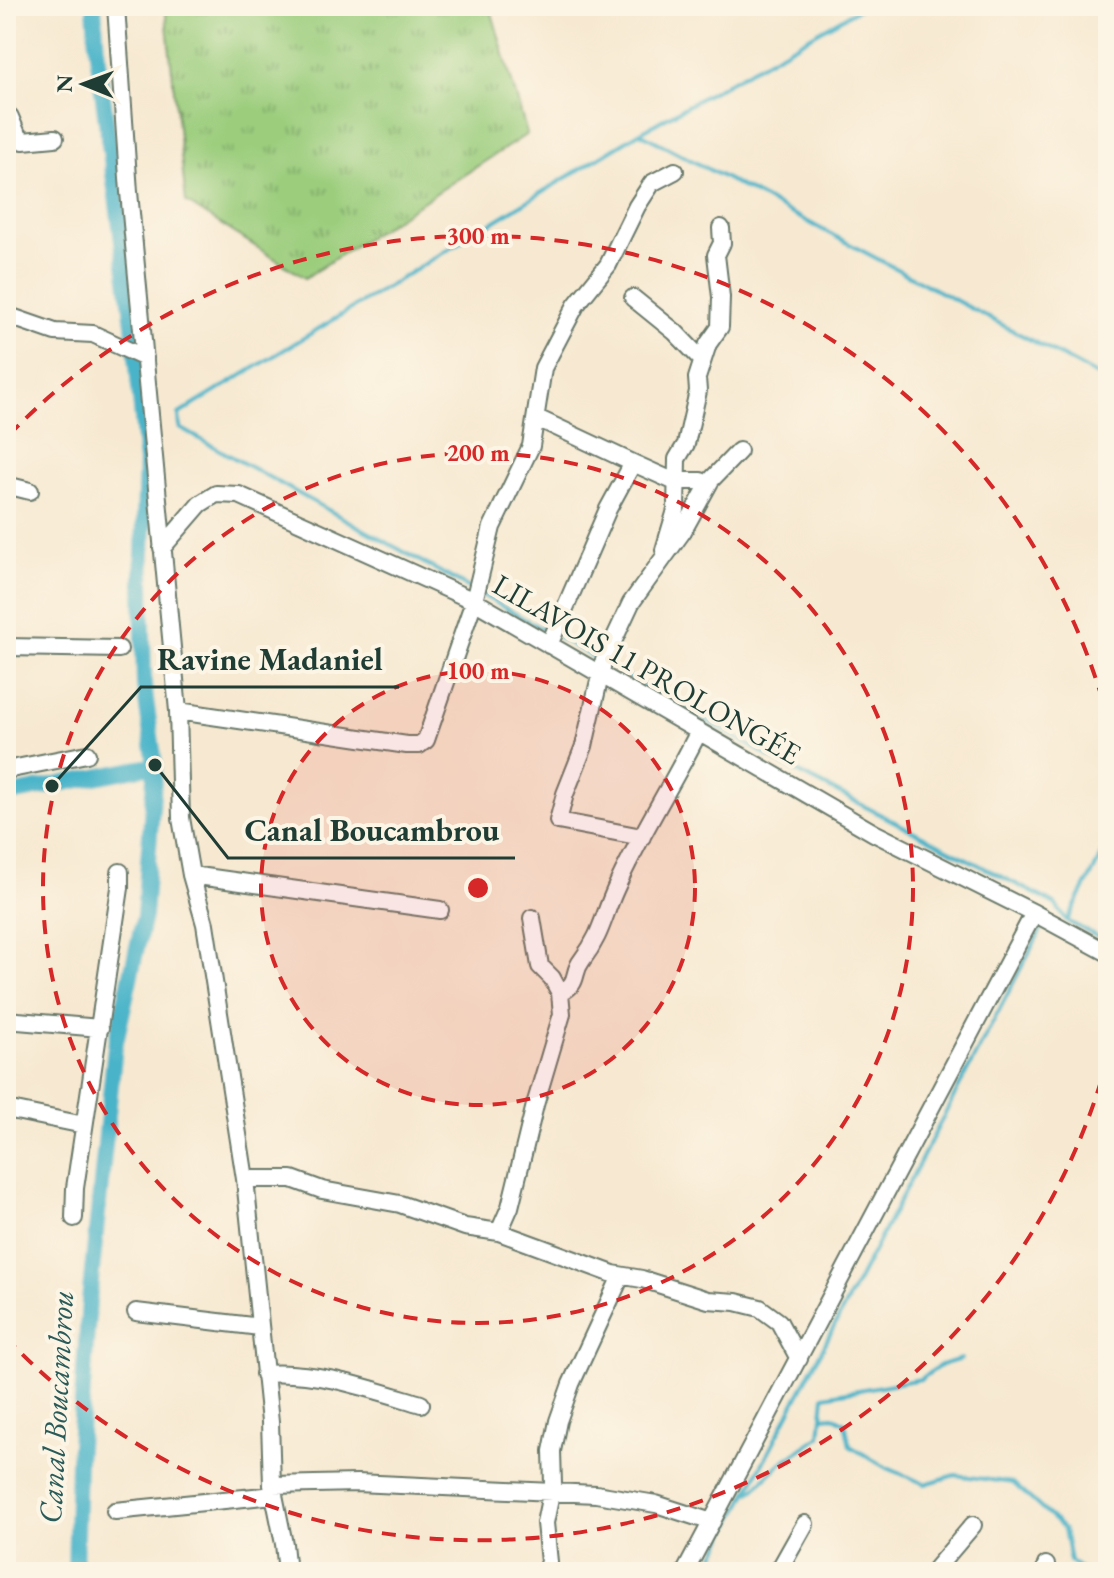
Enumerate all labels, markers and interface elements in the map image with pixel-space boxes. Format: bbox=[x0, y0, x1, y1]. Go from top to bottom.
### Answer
north arrow bbox=[44, 44, 124, 124]
text: N bbox=[50, 74, 79, 93]
text: 300 m bbox=[446, 220, 510, 251]
text: 200 m bbox=[446, 437, 510, 468]
street label: LILAVOIS 11 PROLONGÉE bbox=[486, 565, 808, 773]
callout: Ravine Madaniel bbox=[141, 631, 399, 687]
text: Ravine Madaniel bbox=[157, 638, 383, 680]
text: 100 m bbox=[446, 655, 510, 686]
callout: Canal Boucambrou bbox=[228, 802, 515, 858]
text: Canal Boucambrou bbox=[245, 809, 500, 851]
centre of rings bbox=[464, 874, 492, 902]
water label: Canal Boucambrou bbox=[29, 1289, 83, 1525]

